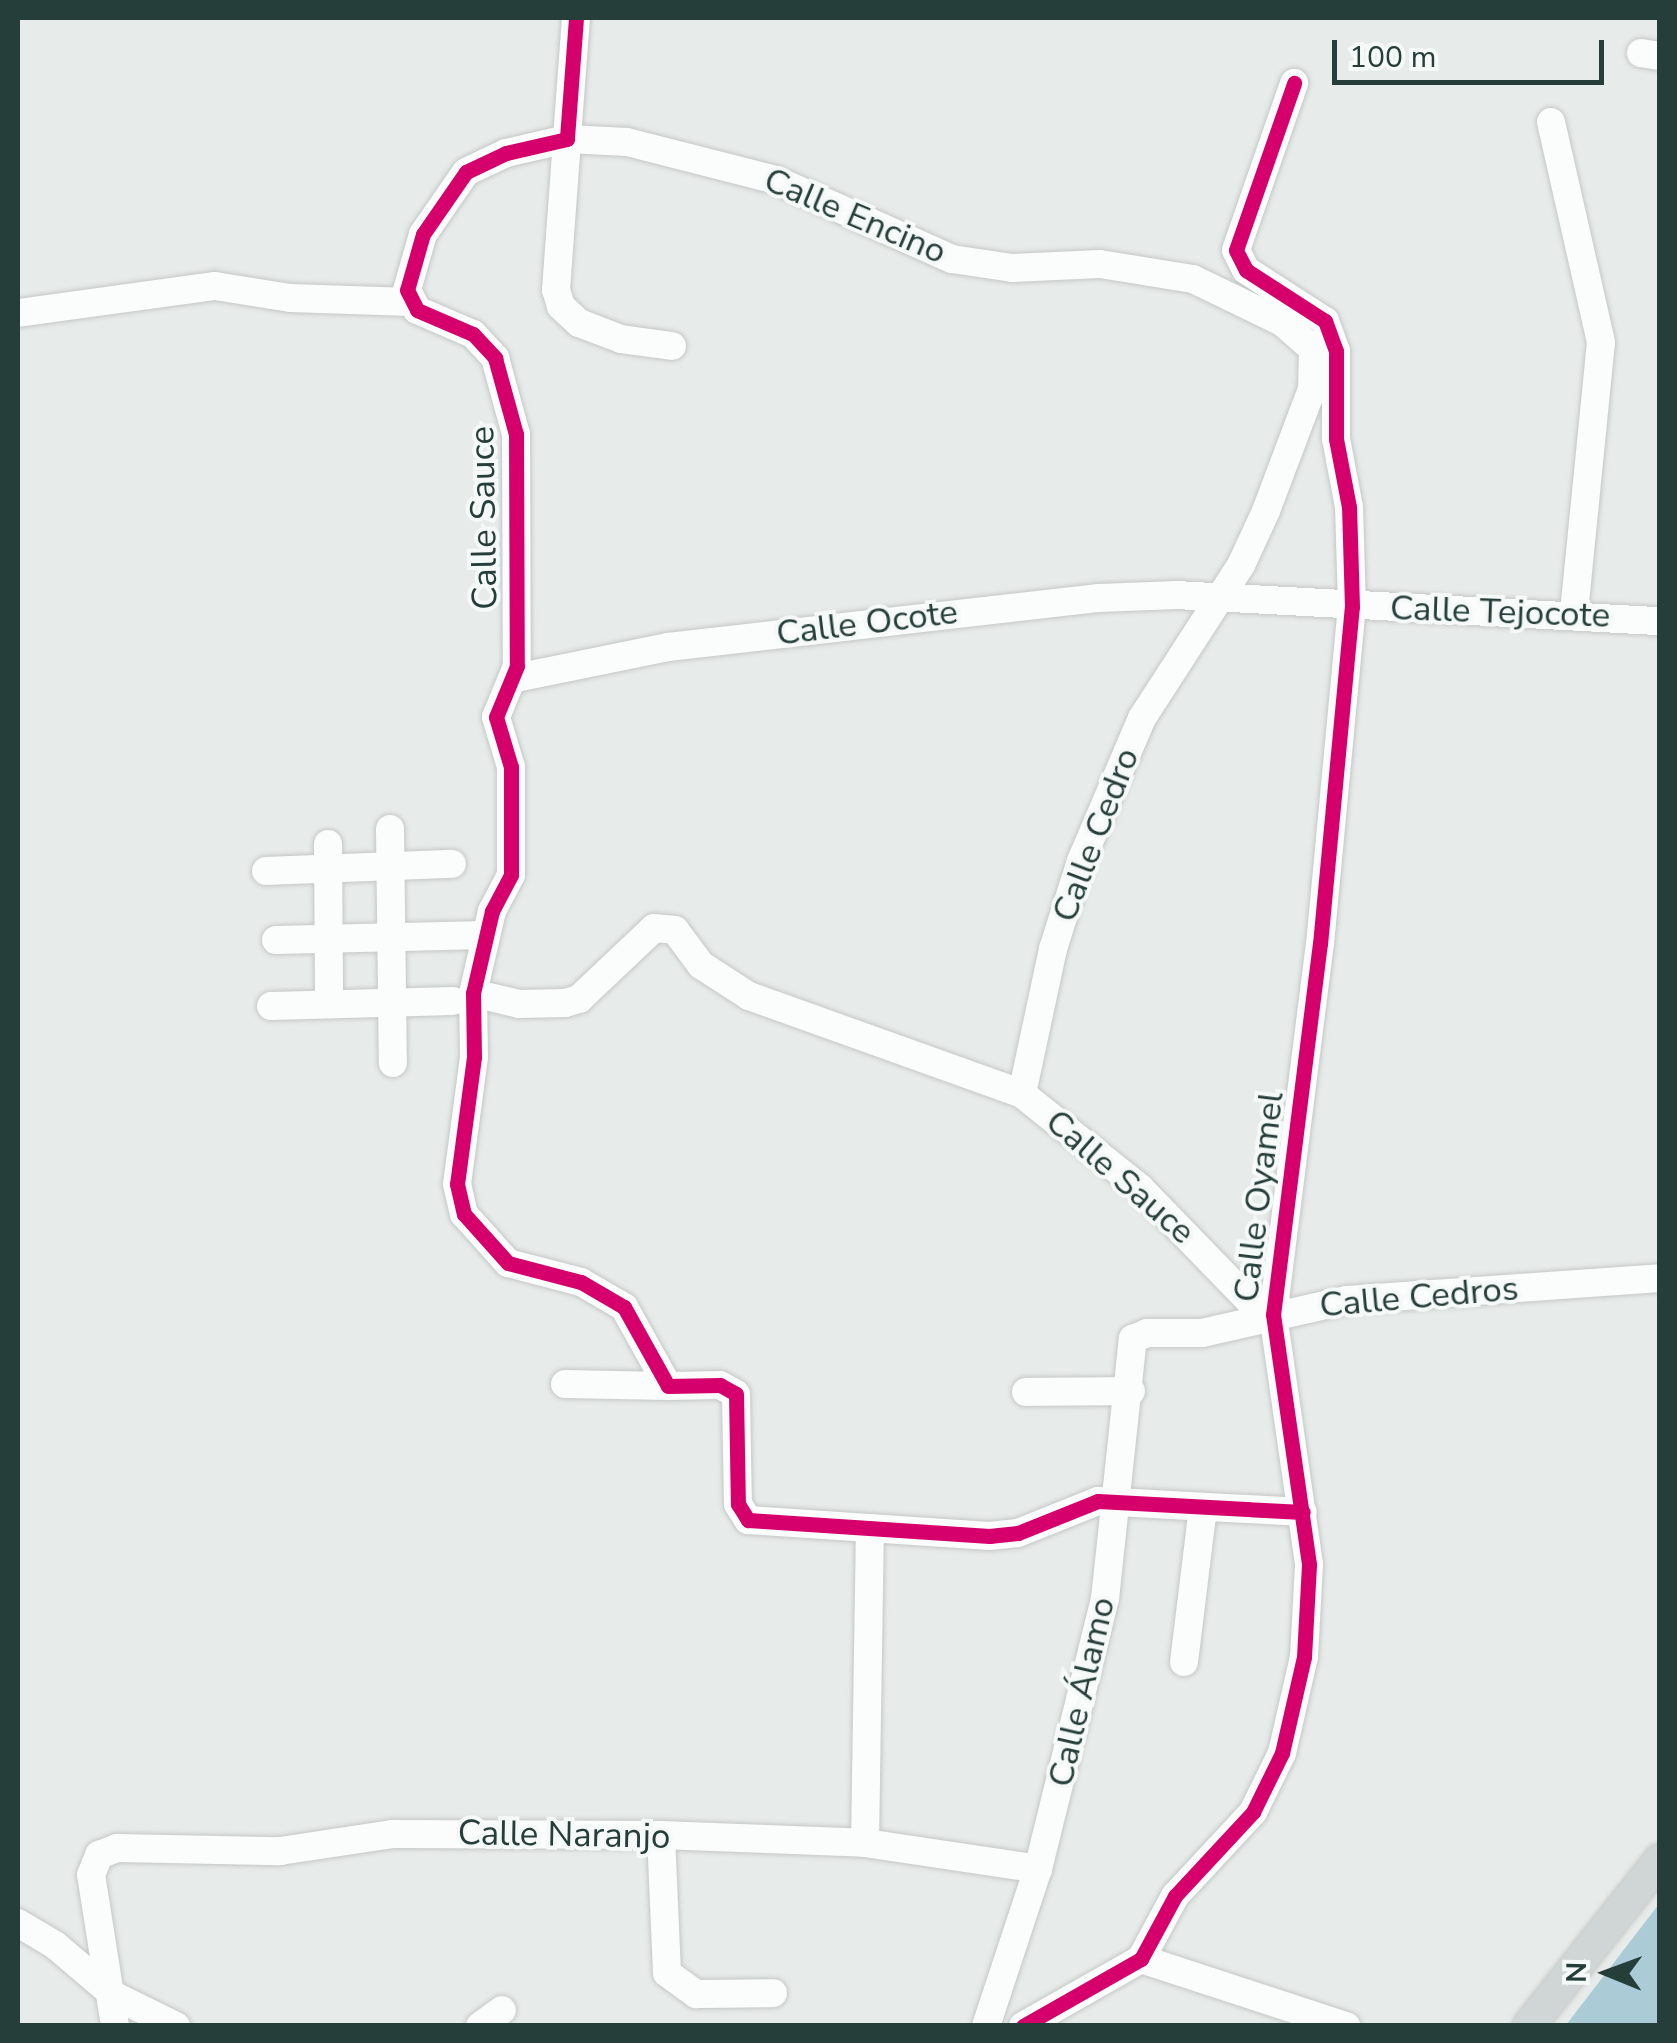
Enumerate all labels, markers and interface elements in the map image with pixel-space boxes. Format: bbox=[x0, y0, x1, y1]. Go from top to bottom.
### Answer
scale bar bbox=[1337, 20, 1610, 82]
text: 100 m bbox=[1349, 37, 1436, 78]
street label: Calle Encino bbox=[758, 159, 952, 273]
street label: Calle Sauce bbox=[461, 426, 507, 610]
street label: Calle Tejocote bbox=[1389, 587, 1611, 637]
street label: Calle Ocote bbox=[774, 591, 960, 655]
street label: Calle Cedro bbox=[1044, 742, 1148, 928]
street label: Calle Oyamel bbox=[1225, 1089, 1293, 1305]
street label: Calle Sauce bbox=[1037, 1101, 1203, 1253]
street label: Calle Cedros bbox=[1318, 1267, 1520, 1327]
street label: Calle Álamo bbox=[1040, 1593, 1124, 1791]
street label: Calle Naranjo bbox=[457, 1812, 671, 1858]
north arrow bbox=[1557, 1923, 1657, 2023]
text: N bbox=[1558, 1962, 1596, 1983]

